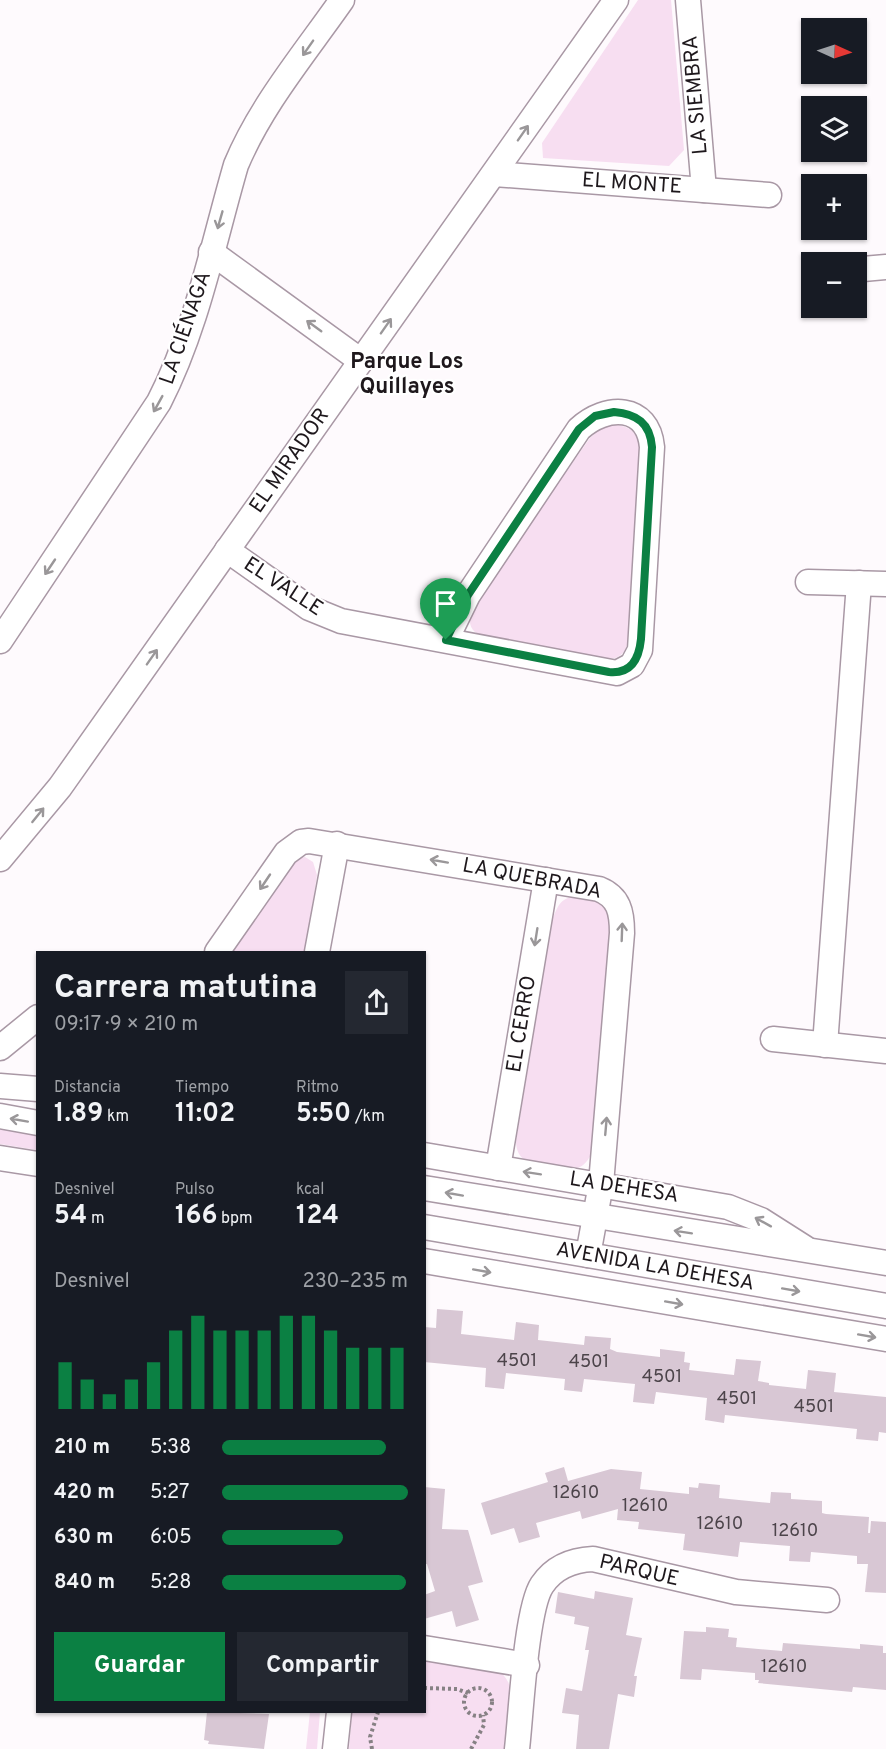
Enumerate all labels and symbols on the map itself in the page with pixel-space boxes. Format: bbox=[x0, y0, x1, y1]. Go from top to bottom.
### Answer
north arrow bbox=[801, 18, 867, 84]
street label: LA SIEMBRA bbox=[677, 34, 715, 156]
one-way arrow bbox=[302, 39, 314, 56]
one-way arrow bbox=[517, 125, 529, 141]
street label: EL MONTE bbox=[581, 167, 683, 201]
one-way arrow bbox=[214, 210, 225, 229]
street label: LA CIÉNAGA bbox=[153, 267, 218, 388]
one-way arrow bbox=[380, 318, 392, 334]
one-way arrow bbox=[306, 320, 322, 332]
district label: Parque Los Quillayes bbox=[350, 349, 464, 401]
one-way arrow bbox=[152, 395, 164, 412]
street label: EL MIRADOR bbox=[244, 403, 336, 519]
street label: EL VALLE bbox=[238, 551, 328, 623]
one-way arrow bbox=[44, 558, 56, 574]
pin bbox=[420, 578, 471, 640]
one-way arrow bbox=[146, 649, 158, 665]
one-way arrow bbox=[32, 807, 45, 823]
street label: LA QUEBRADA bbox=[460, 852, 604, 906]
one-way arrow bbox=[429, 856, 449, 867]
one-way arrow bbox=[258, 874, 271, 891]
one-way arrow bbox=[616, 922, 627, 942]
one-way arrow bbox=[531, 927, 542, 947]
street label: EL CERRO bbox=[501, 974, 543, 1074]
one-way arrow bbox=[9, 1114, 29, 1125]
one-way arrow bbox=[601, 1116, 612, 1136]
street label: LA DEHESA bbox=[567, 1166, 681, 1210]
one-way arrow bbox=[523, 1168, 542, 1179]
one-way arrow bbox=[445, 1188, 465, 1199]
one-way arrow bbox=[755, 1215, 772, 1227]
one-way arrow bbox=[674, 1226, 693, 1237]
street label: AVENIDA LA DEHESA bbox=[554, 1236, 756, 1298]
one-way arrow bbox=[472, 1266, 492, 1277]
one-way arrow bbox=[780, 1284, 800, 1295]
one-way arrow bbox=[664, 1298, 684, 1309]
one-way arrow bbox=[856, 1330, 876, 1341]
house number: 4501 bbox=[497, 1350, 537, 1373]
house number: 4501 bbox=[569, 1351, 609, 1374]
house number: 4501 bbox=[642, 1366, 682, 1389]
house number: 4501 bbox=[717, 1388, 757, 1411]
house number: 4501 bbox=[794, 1396, 834, 1419]
house number: 12610 bbox=[553, 1482, 599, 1505]
house number: 12610 bbox=[622, 1495, 668, 1518]
house number: 12610 bbox=[697, 1513, 743, 1536]
house number: 12610 bbox=[772, 1520, 818, 1543]
street label: PARQUE bbox=[596, 1549, 682, 1593]
house number: 12610 bbox=[761, 1656, 807, 1679]

